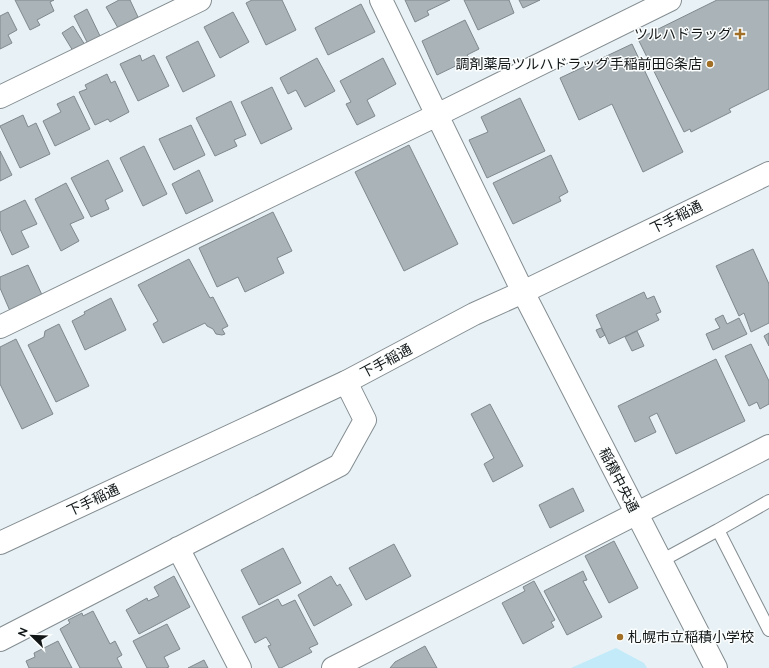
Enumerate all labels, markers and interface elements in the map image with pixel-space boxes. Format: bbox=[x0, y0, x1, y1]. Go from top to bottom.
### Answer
place label: ツルハドラッグ bbox=[634, 26, 732, 42]
marker: ツルハドラッグ bbox=[735, 29, 745, 39]
place label: 調剤薬局ツルハドラッグ手稲前田6条店 bbox=[456, 56, 702, 72]
marker: 調剤薬局ツルハドラッグ手稲前田6条店 bbox=[705, 59, 715, 69]
street label: 下手稲通 bbox=[647, 198, 705, 236]
street label: 下手稲通 bbox=[358, 341, 414, 381]
street label: 稲積中央通 bbox=[596, 445, 642, 515]
street label: 下手稲通 bbox=[64, 481, 122, 519]
north arrow bbox=[12, 616, 52, 656]
text: N bbox=[16, 626, 31, 639]
place label: 札幌市立稲積小学校 bbox=[628, 629, 754, 645]
marker: 札幌市立稲積小学校 bbox=[615, 632, 625, 642]

